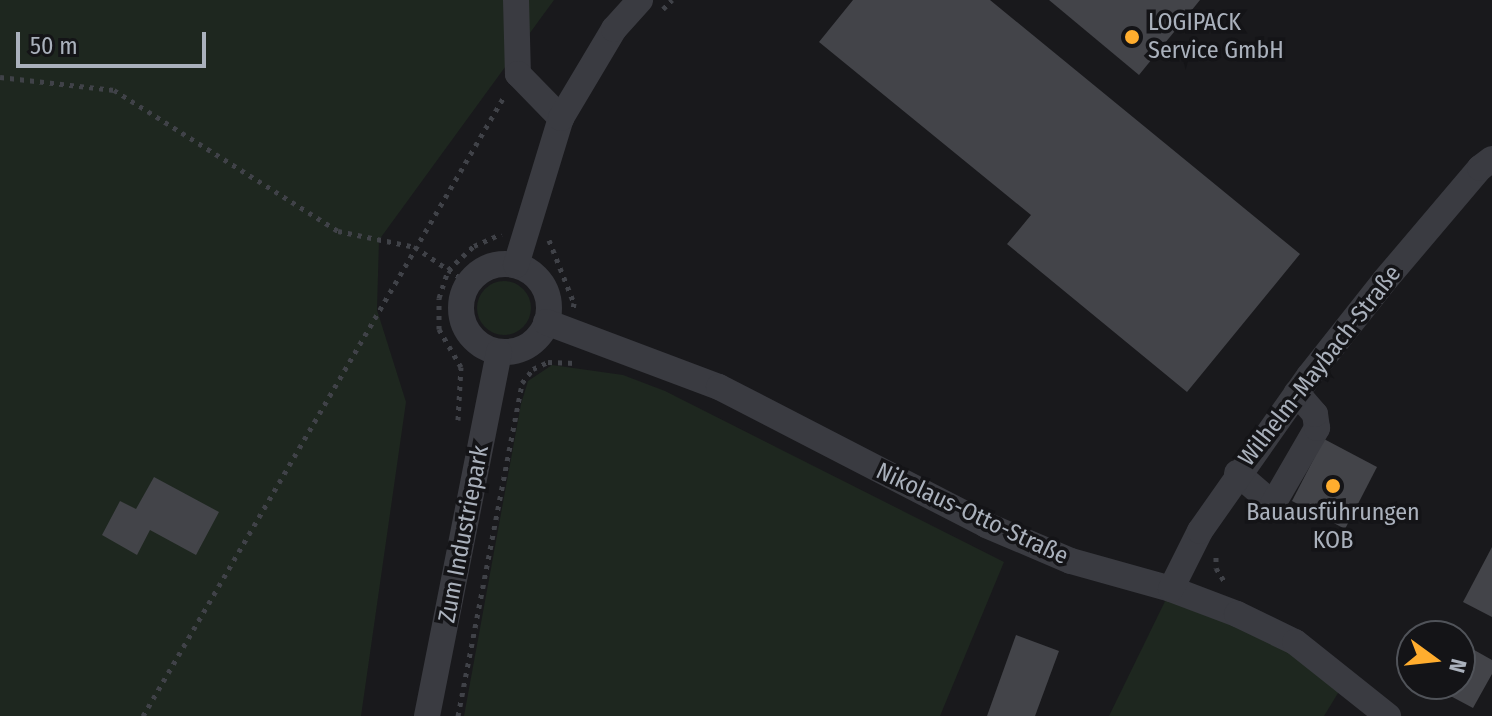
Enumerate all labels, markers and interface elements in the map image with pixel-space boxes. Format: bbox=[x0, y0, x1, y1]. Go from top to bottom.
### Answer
place label: LOGIPACK Service GmbH bbox=[1148, 9, 1284, 65]
scale bar bbox=[20, 16, 210, 66]
marker: LOGIPACK Service GmbH bbox=[1123, 28, 1141, 46]
text: 50 m bbox=[30, 32, 78, 60]
street label: Wilhelm-Maybach-Straße bbox=[1233, 260, 1407, 472]
street label: Zum Industriepark bbox=[433, 443, 495, 625]
street label: Nikolaus-Otto-Straße bbox=[871, 457, 1073, 571]
marker: Bauausführungen KOB bbox=[1324, 477, 1342, 495]
place label: Bauausführungen KOB bbox=[1246, 499, 1420, 555]
north arrow bbox=[1396, 620, 1476, 700]
text: N bbox=[1443, 656, 1472, 676]

